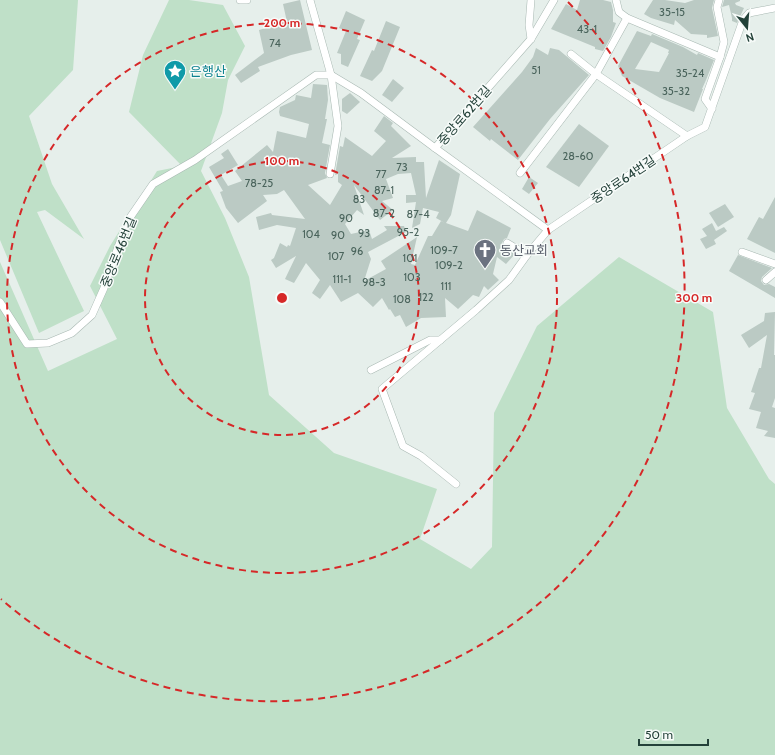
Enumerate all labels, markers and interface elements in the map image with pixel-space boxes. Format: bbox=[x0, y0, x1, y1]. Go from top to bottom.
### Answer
house number: 35-15 bbox=[659, 5, 685, 19]
north arrow bbox=[727, 8, 767, 48]
text: 200 m bbox=[264, 15, 300, 30]
house number: 43-1 bbox=[577, 22, 597, 36]
text: N bbox=[744, 30, 756, 45]
house number: 74 bbox=[269, 36, 281, 50]
place icon: 은행산 bbox=[162, 58, 188, 91]
place label: 은행산 bbox=[190, 63, 226, 79]
house number: 51 bbox=[531, 63, 541, 77]
house number: 35-24 bbox=[676, 66, 705, 80]
street label: 중앙로62번길 bbox=[434, 82, 494, 148]
house number: 35-32 bbox=[662, 84, 690, 98]
house number: 28-60 bbox=[562, 149, 594, 163]
street label: 중앙로64번길 bbox=[588, 151, 658, 207]
text: 100 m bbox=[265, 153, 299, 168]
house number: 73 bbox=[396, 160, 408, 174]
house number: 77 bbox=[375, 167, 387, 181]
house number: 78-25 bbox=[245, 176, 273, 190]
house number: 87-1 bbox=[374, 183, 394, 197]
house number: 83 bbox=[353, 192, 365, 206]
house number: 87-2 bbox=[373, 206, 395, 220]
house number: 87-4 bbox=[406, 207, 430, 221]
house number: 90 bbox=[339, 211, 353, 225]
street label: 중앙로46번길 bbox=[97, 214, 139, 290]
house number: 95-2 bbox=[397, 225, 419, 239]
house number: 93 bbox=[358, 226, 370, 240]
house number: 104 bbox=[302, 227, 320, 241]
house number: 90 bbox=[331, 228, 345, 242]
church icon: 동산교회 bbox=[472, 237, 498, 270]
place label: 동산교회 bbox=[500, 242, 548, 258]
house number: 109-7 bbox=[430, 243, 458, 257]
house number: 96 bbox=[351, 244, 363, 258]
house number: 107 bbox=[328, 249, 345, 263]
house number: 101 bbox=[403, 251, 417, 265]
house number: 109-2 bbox=[435, 258, 463, 272]
house number: 103 bbox=[403, 270, 421, 284]
house number: 111-1 bbox=[333, 272, 351, 286]
house number: 98-3 bbox=[362, 275, 386, 289]
house number: 111 bbox=[441, 279, 451, 293]
house number: 122 bbox=[418, 290, 434, 304]
text: 300 m bbox=[676, 290, 712, 305]
centre of rings bbox=[275, 291, 289, 305]
house number: 108 bbox=[393, 292, 411, 306]
scale bar bbox=[639, 721, 708, 747]
text: 50 m bbox=[645, 727, 673, 742]

